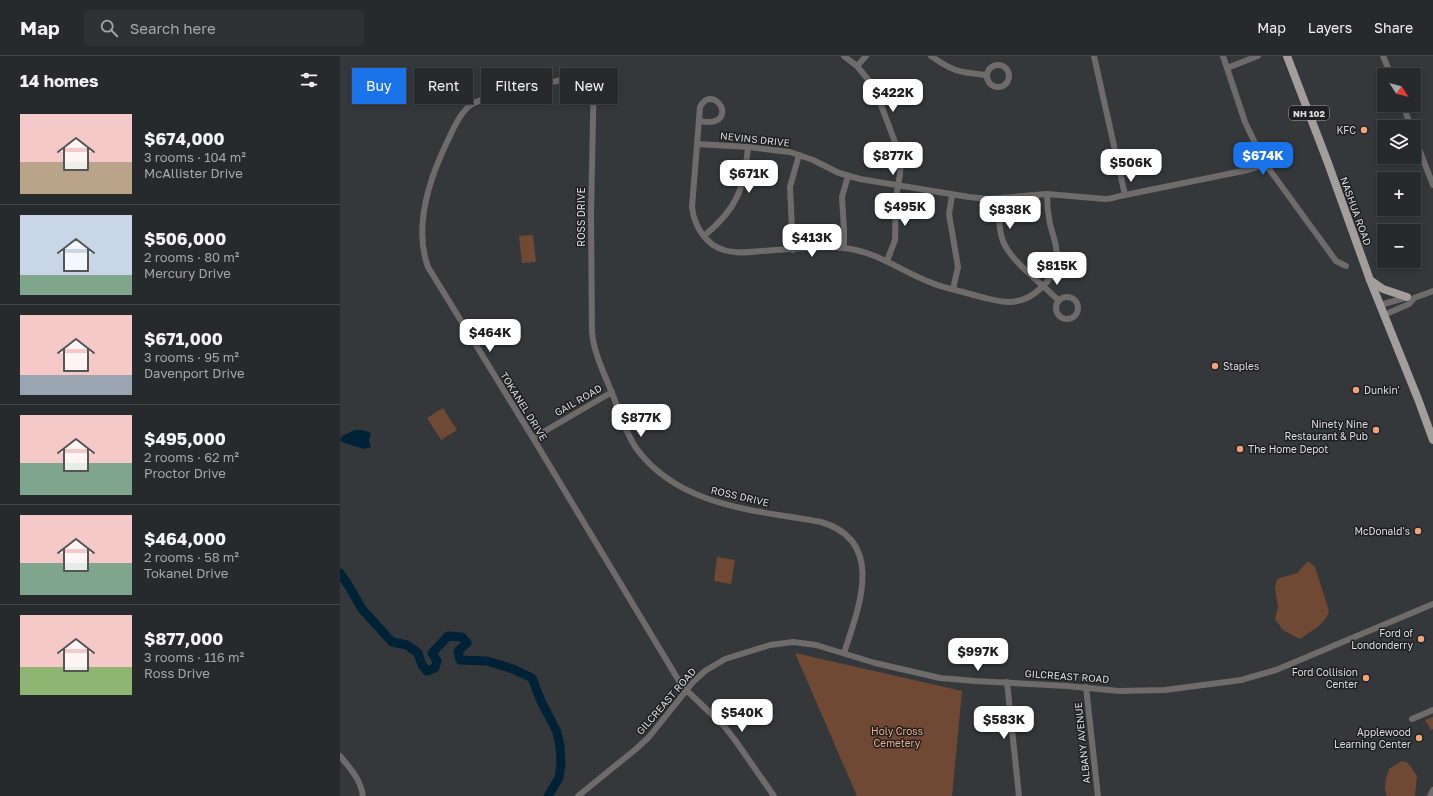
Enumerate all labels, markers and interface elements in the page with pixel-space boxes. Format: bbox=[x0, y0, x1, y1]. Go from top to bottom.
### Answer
search box bbox=[84, 10, 364, 46]
text: Map bbox=[20, 16, 60, 39]
icon: search bbox=[98, 17, 120, 39]
text: Search here bbox=[130, 19, 216, 37]
text: Map bbox=[1257, 19, 1286, 36]
text: Layers bbox=[1308, 19, 1352, 36]
text: Share bbox=[1374, 19, 1413, 36]
chip: Buy bbox=[352, 68, 406, 104]
chip: Rent bbox=[414, 68, 473, 104]
chip: Filters bbox=[481, 68, 552, 104]
chip: New bbox=[560, 68, 618, 104]
north arrow bbox=[1377, 68, 1421, 112]
map controls bbox=[1377, 68, 1421, 268]
icon: filters bbox=[298, 69, 320, 91]
text: 14 homes bbox=[20, 70, 99, 91]
pin: $422K bbox=[865, 79, 921, 113]
text: $422K bbox=[872, 84, 914, 100]
road number: NH 102 bbox=[1289, 106, 1329, 120]
button: layers bbox=[1377, 120, 1421, 164]
place label: KFC bbox=[1336, 124, 1356, 136]
marker: KFC bbox=[1359, 125, 1369, 135]
text: $674,000 bbox=[144, 128, 225, 149]
street label: NEVINS DRIVE bbox=[720, 129, 790, 149]
icon: home bbox=[52, 130, 100, 178]
pin: $877K bbox=[865, 142, 921, 176]
pin: $674K bbox=[1235, 142, 1291, 176]
text: $877K bbox=[873, 147, 913, 163]
text: $674K bbox=[1242, 147, 1284, 163]
text: 3 rooms · 104 m² bbox=[144, 149, 246, 165]
pin: $506K bbox=[1103, 149, 1159, 183]
text: $506K bbox=[1110, 154, 1152, 170]
pin: $671K bbox=[721, 160, 777, 194]
text: McAllister Drive bbox=[144, 165, 243, 181]
text: $671K bbox=[729, 165, 769, 181]
button: + bbox=[1377, 172, 1421, 216]
street label: NASHUA ROAD bbox=[1338, 175, 1374, 247]
street label: ROSS DRIVE bbox=[575, 187, 587, 247]
pin: $495K bbox=[877, 193, 933, 227]
pin: $838K bbox=[982, 196, 1038, 230]
text: $495K bbox=[884, 198, 926, 214]
text: $838K bbox=[989, 201, 1031, 217]
pin: $413K bbox=[784, 224, 840, 258]
button: − bbox=[1377, 224, 1421, 268]
text: $506,000 bbox=[144, 228, 226, 249]
text: $413K bbox=[792, 229, 832, 245]
icon: home bbox=[52, 231, 100, 279]
text: 2 rooms · 80 m² bbox=[144, 249, 240, 265]
pin: $815K bbox=[1029, 252, 1085, 286]
text: $815K bbox=[1036, 257, 1078, 273]
text: Mercury Drive bbox=[144, 265, 231, 281]
pin: $464K bbox=[462, 319, 518, 353]
text: $464K bbox=[469, 324, 511, 340]
text: $671,000 bbox=[144, 328, 223, 349]
icon: home bbox=[52, 331, 100, 379]
text: 3 rooms · 95 m² bbox=[144, 349, 239, 365]
place label: Staples bbox=[1223, 360, 1259, 372]
marker: Staples bbox=[1210, 361, 1220, 371]
text: Davenport Drive bbox=[144, 365, 245, 381]
street label: TOKANEL DRIVE bbox=[498, 369, 550, 443]
street label: GAIL ROAD bbox=[552, 382, 604, 418]
place label: Dunkin' bbox=[1364, 384, 1400, 396]
marker: Dunkin' bbox=[1351, 385, 1361, 395]
pin: $877K bbox=[613, 404, 669, 438]
text: $877K bbox=[621, 409, 661, 425]
place label: Ninety Nine Restaurant & Pub bbox=[1285, 418, 1368, 442]
marker: Ninety Nine Restaurant & Pub bbox=[1371, 425, 1381, 435]
text: $495,000 bbox=[144, 428, 226, 449]
icon: home bbox=[52, 431, 100, 479]
place label: The Home Depot bbox=[1248, 443, 1328, 455]
marker: The Home Depot bbox=[1235, 444, 1245, 454]
text: 2 rooms · 62 m² bbox=[144, 449, 239, 465]
text: Proctor Drive bbox=[144, 465, 226, 481]
street label: ROSS DRIVE bbox=[710, 483, 770, 509]
place label: McDonald's bbox=[1354, 525, 1410, 537]
marker: McDonald's bbox=[1413, 526, 1423, 536]
text: $464,000 bbox=[144, 528, 226, 549]
icon: home bbox=[52, 531, 100, 579]
text: 2 rooms · 58 m² bbox=[144, 549, 239, 565]
text: Tokanel Drive bbox=[144, 565, 228, 581]
place label: Ford of Londonderry bbox=[1351, 627, 1413, 651]
text: $877,000 bbox=[144, 628, 223, 649]
icon: home bbox=[52, 631, 100, 679]
marker: Ford of Londonderry bbox=[1416, 634, 1426, 644]
pin: $997K bbox=[950, 638, 1006, 672]
text: $997K bbox=[957, 643, 999, 659]
text: 3 rooms · 116 m² bbox=[144, 649, 244, 665]
text: Ross Drive bbox=[144, 665, 210, 681]
street label: GILCREAST ROAD bbox=[634, 665, 698, 737]
place label: Ford Collision Center bbox=[1292, 666, 1358, 690]
street label: GILCREAST ROAD bbox=[1024, 667, 1110, 685]
marker: Ford Collision Center bbox=[1361, 673, 1371, 683]
pin: $540K bbox=[714, 699, 770, 733]
street label: ALBANY AVENUE bbox=[1072, 702, 1092, 784]
text: $540K bbox=[721, 704, 763, 720]
pin: $583K bbox=[976, 706, 1032, 740]
text: $583K bbox=[983, 711, 1025, 727]
park label: Holy Cross Cemetery bbox=[871, 725, 923, 749]
place label: Applewood Learning Center bbox=[1334, 726, 1411, 750]
marker: Applewood Learning Center bbox=[1414, 733, 1424, 743]

